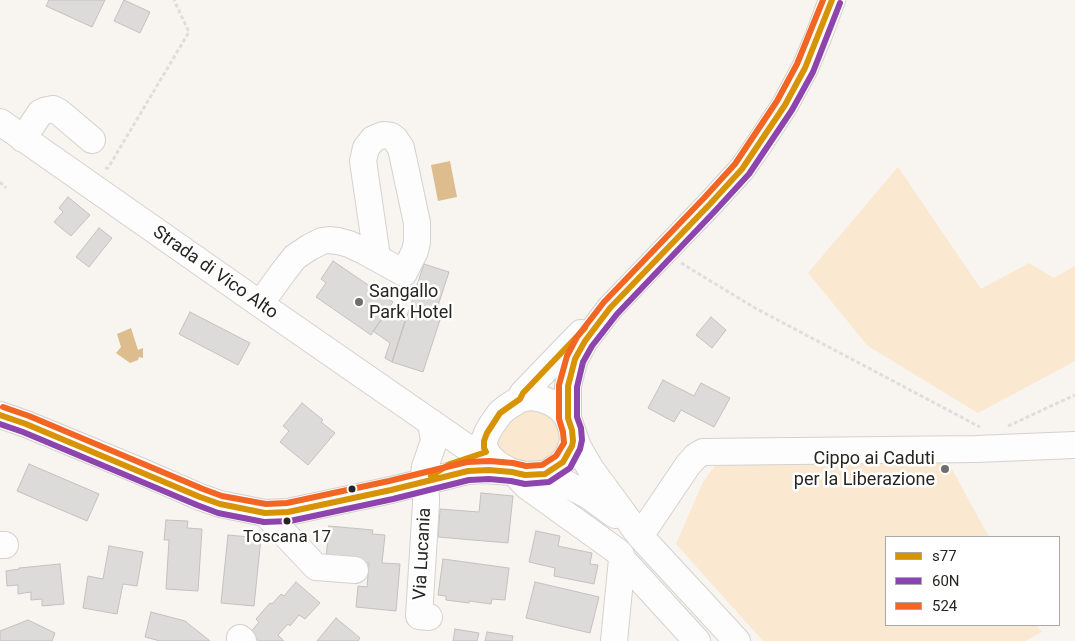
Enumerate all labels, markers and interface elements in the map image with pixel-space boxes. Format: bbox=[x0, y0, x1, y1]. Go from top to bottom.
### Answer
street label: Strada di Vico Alto bbox=[148, 222, 282, 324]
place label: Sangallo Park Hotel bbox=[369, 281, 453, 324]
marker: Sangallo Park Hotel bbox=[353, 296, 365, 308]
place label: Cippo ai Caduti per la Liberazione bbox=[794, 448, 935, 490]
marker: Cippo ai Caduti per la Liberazione bbox=[939, 463, 951, 475]
unlabelled marker bbox=[347, 484, 357, 494]
street label: Via Lucania bbox=[410, 507, 436, 601]
marker: Toscana 17 bbox=[282, 516, 292, 526]
place label: Toscana 17 bbox=[243, 528, 331, 548]
legend bbox=[885, 536, 1060, 626]
text: s77 bbox=[932, 547, 957, 565]
text: 60N bbox=[932, 572, 960, 590]
text: 524 bbox=[932, 597, 957, 615]

